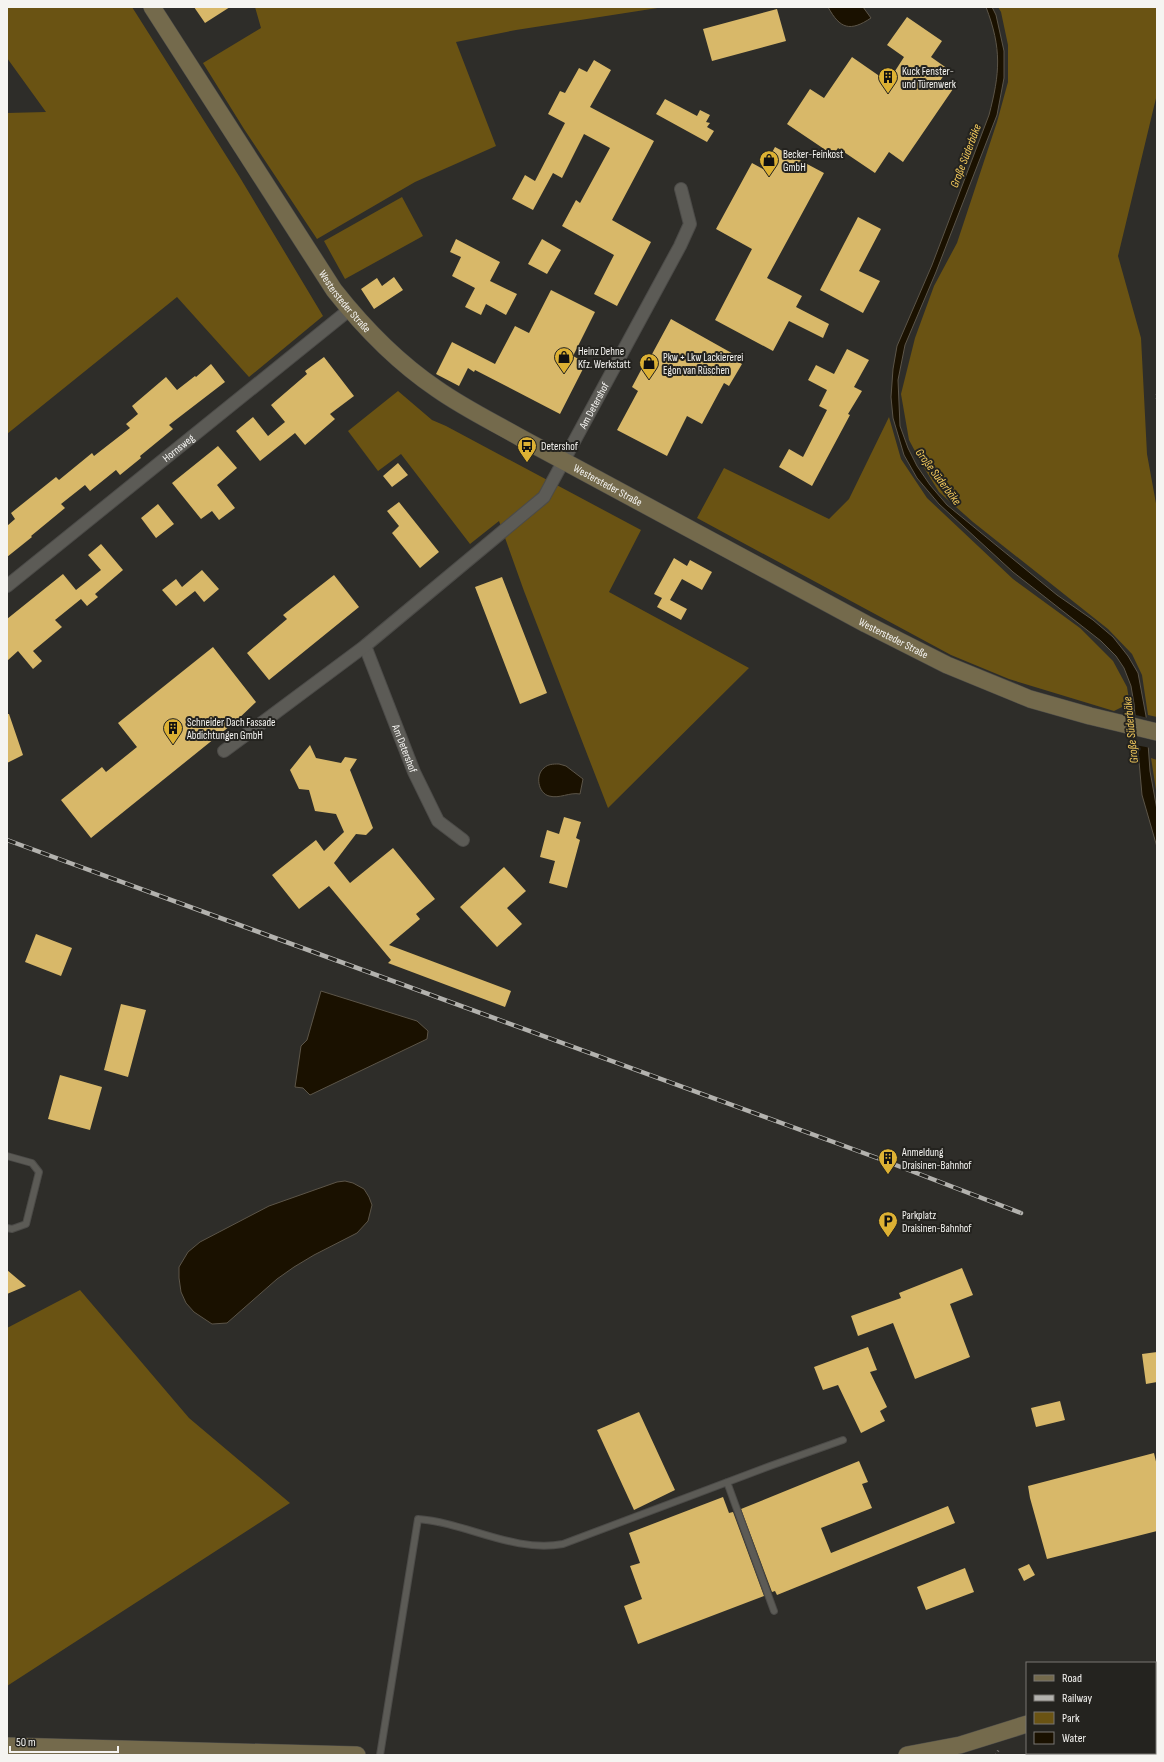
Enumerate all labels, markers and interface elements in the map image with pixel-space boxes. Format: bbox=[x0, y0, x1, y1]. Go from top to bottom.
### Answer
place label: Kuck Fenster- und Türenwerk bbox=[902, 65, 957, 91]
building icon: Kuck Fenster- und Türenwerk bbox=[877, 66, 899, 94]
water label: Große Süderbäke bbox=[947, 122, 985, 190]
place label: Becker-Feinkost GmbH bbox=[783, 148, 844, 174]
shop icon: Becker-Feinkost GmbH bbox=[758, 149, 780, 177]
street label: Westersteder Straße bbox=[316, 268, 374, 335]
place label: Heinz Dehne Kfz. Werkstatt bbox=[578, 345, 631, 371]
shop icon: Heinz Dehne Kfz. Werkstatt bbox=[553, 346, 575, 374]
place label: Pkw + Lkw Lackiererei Egon van Rüschen bbox=[663, 351, 743, 377]
shop icon: Pkw + Lkw Lackiererei Egon van Rüschen bbox=[638, 352, 660, 380]
street label: Am Detershof bbox=[575, 379, 612, 432]
street label: Hornsweg bbox=[160, 431, 197, 465]
bus stop icon: Detershof bbox=[516, 435, 538, 463]
place label: Detershof bbox=[541, 440, 579, 453]
water label: Große Süderbäke bbox=[912, 446, 964, 509]
street label: Westersteder Straße bbox=[571, 461, 645, 509]
street label: Westersteder Straße bbox=[857, 615, 930, 661]
water label: Große Süderbäke bbox=[1120, 696, 1142, 764]
place label: Schneider Dach Fassade Abdichtungen GmbH bbox=[186, 716, 276, 742]
building icon: Schneider Dach Fassade Abdichtungen GmbH bbox=[162, 717, 184, 745]
street label: Am Detershof bbox=[389, 722, 420, 775]
place label: Anmeldung Draisinen-Bahnhof bbox=[901, 1146, 972, 1172]
building icon: Anmeldung Draisinen-Bahnhof bbox=[877, 1147, 899, 1175]
place label: Parkplatz Draisinen-Bahnhof bbox=[902, 1209, 972, 1235]
parking icon: Parkplatz Draisinen-Bahnhof bbox=[877, 1210, 899, 1238]
legend bbox=[1026, 1662, 1156, 1754]
text: Road bbox=[1062, 1671, 1082, 1686]
text: Railway bbox=[1062, 1691, 1093, 1706]
text: Park bbox=[1062, 1711, 1080, 1726]
scale bar bbox=[10, 1728, 118, 1754]
text: Water bbox=[1062, 1731, 1086, 1746]
text: 50 m bbox=[16, 1735, 36, 1750]

